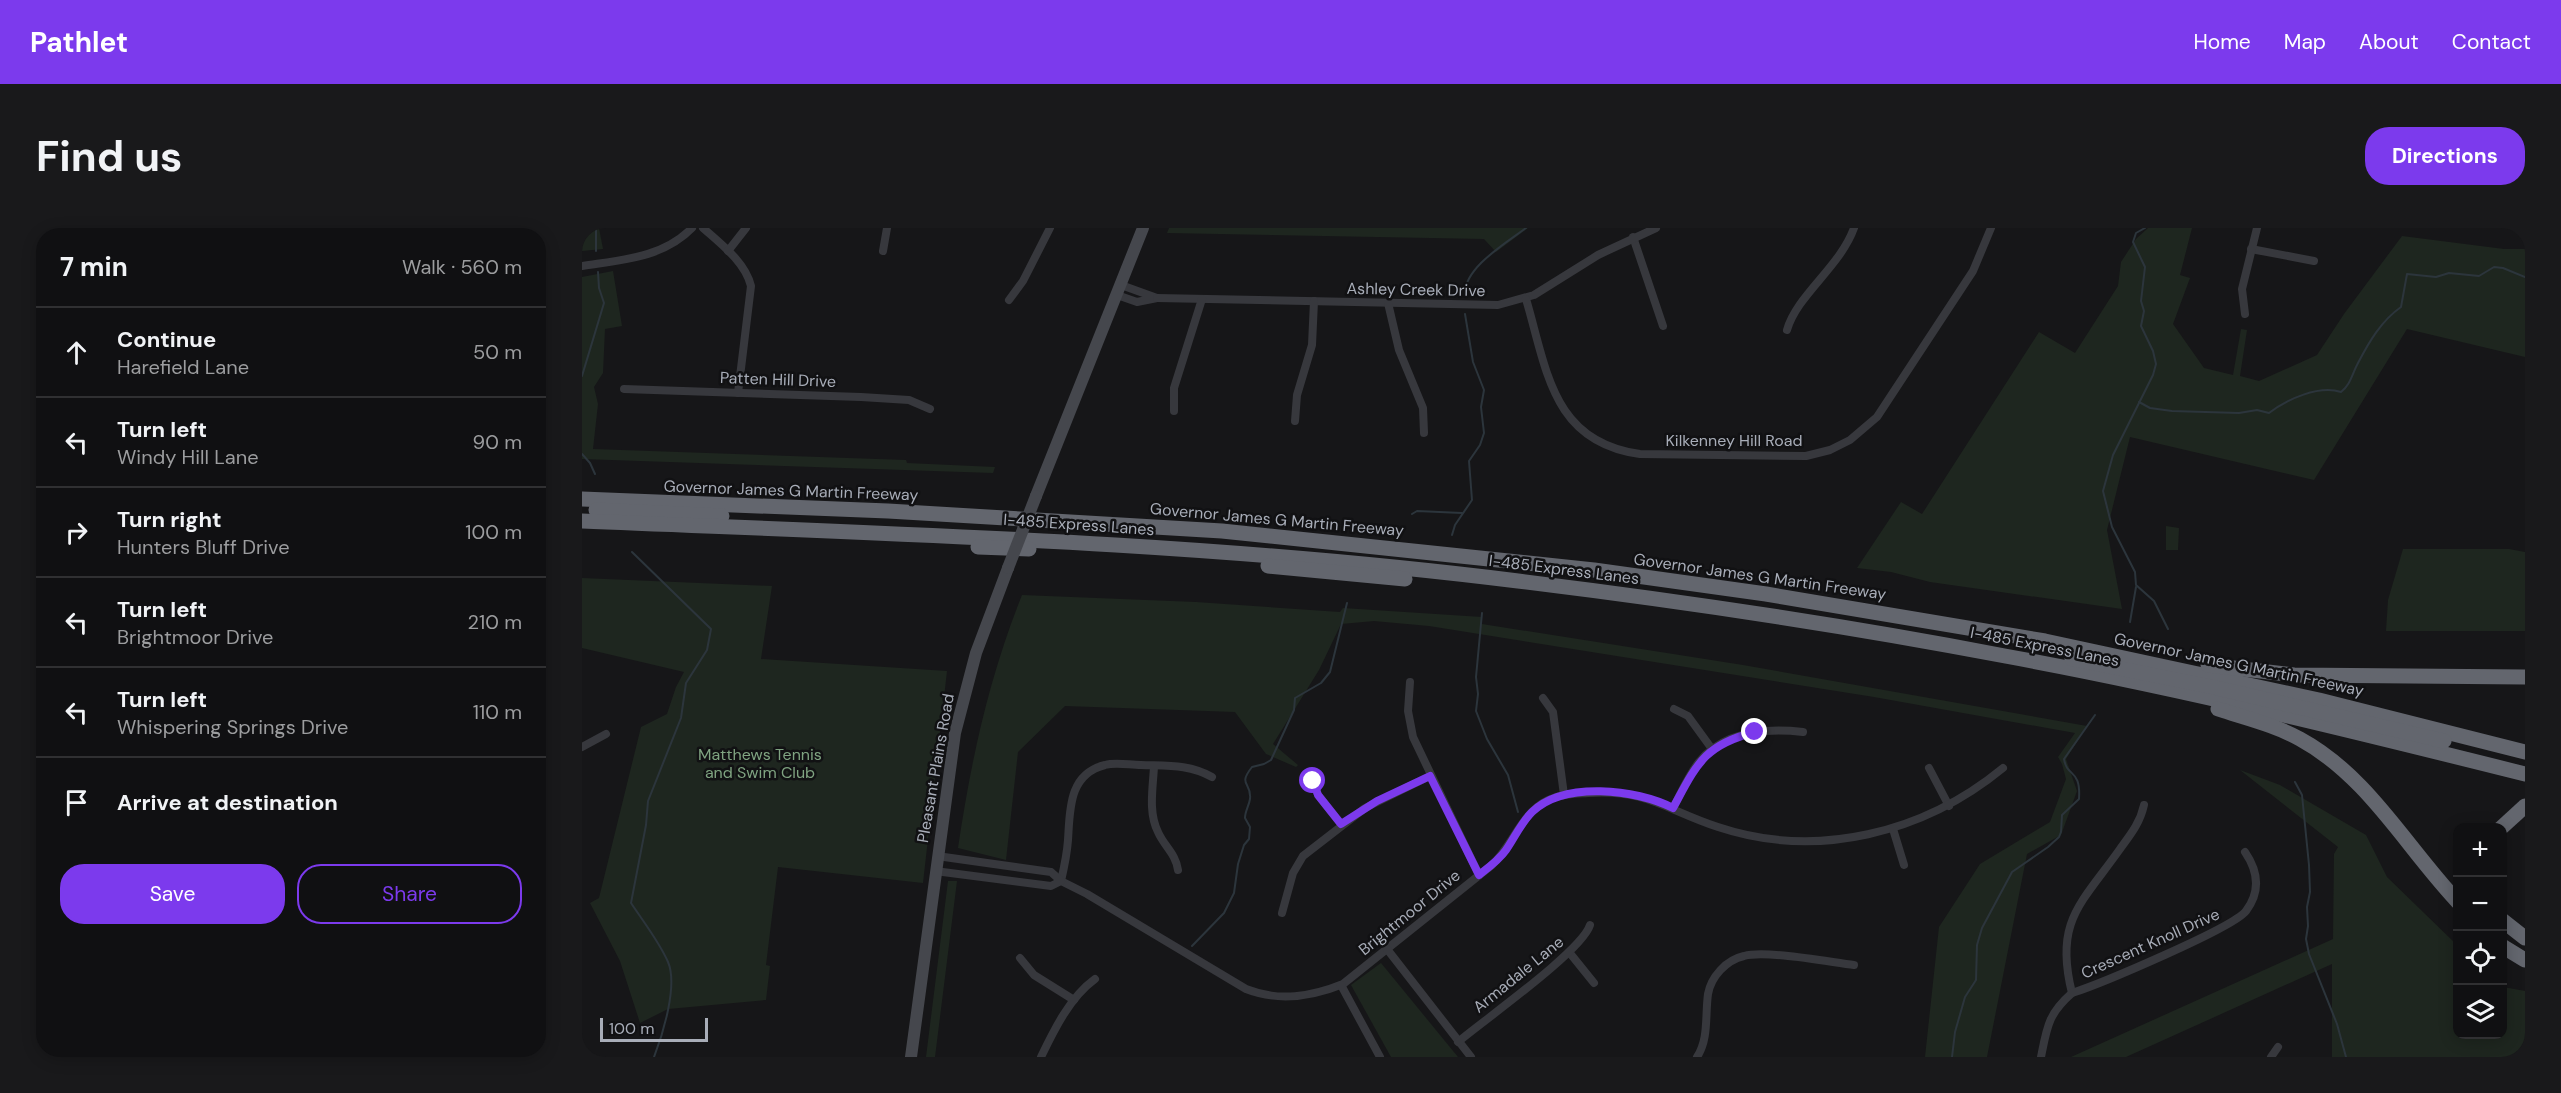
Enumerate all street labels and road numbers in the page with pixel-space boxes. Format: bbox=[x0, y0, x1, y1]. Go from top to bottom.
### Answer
street label: Ashley Creek Drive bbox=[1346, 278, 1486, 301]
street label: Patten Hill Drive bbox=[720, 367, 836, 392]
street label: Kilkenney Hill Road bbox=[1666, 430, 1803, 451]
street label: Governor James G Martin Freeway bbox=[663, 476, 919, 505]
street label: Governor James G Martin Freeway bbox=[1149, 498, 1405, 541]
street label: I-485 Express Lanes bbox=[1003, 509, 1155, 540]
street label: Governor James G Martin Freeway bbox=[1632, 548, 1888, 605]
street label: I-485 Express Lanes bbox=[1488, 550, 1640, 589]
street label: I-485 Express Lanes bbox=[1969, 622, 2121, 671]
street label: Governor James G Martin Freeway bbox=[2112, 628, 2366, 701]
street label: Pleasant Plains Road bbox=[912, 692, 959, 844]
street label: Brightmoor Drive bbox=[1354, 865, 1465, 960]
street label: Crescent Knoll Drive bbox=[2078, 903, 2223, 983]
street label: Armadale Lane bbox=[1469, 931, 1568, 1017]

